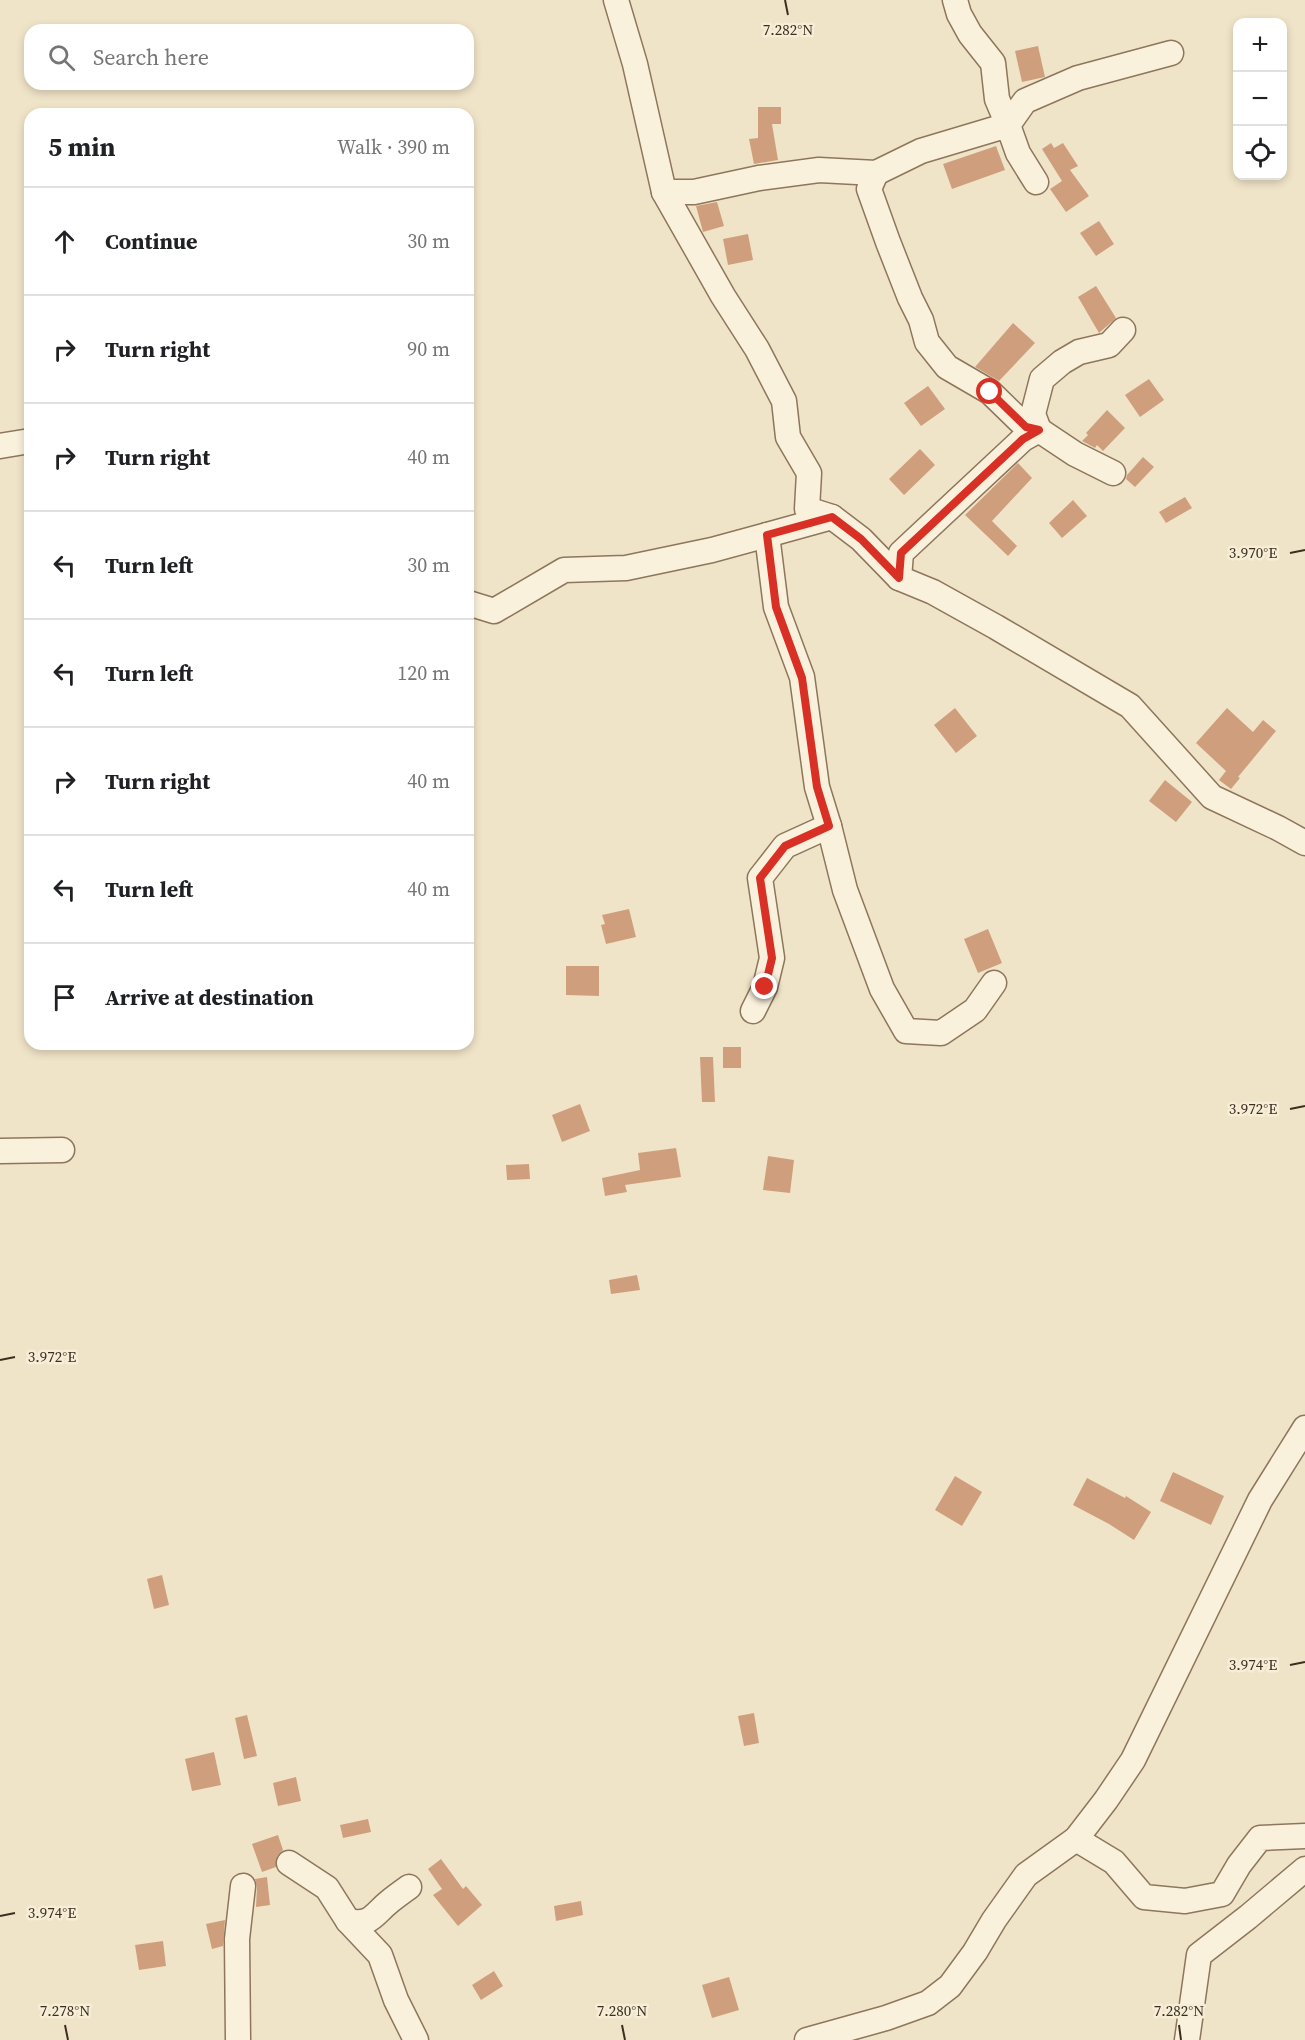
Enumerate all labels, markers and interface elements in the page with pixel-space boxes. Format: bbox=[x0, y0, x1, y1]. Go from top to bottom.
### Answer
map controls bbox=[1233, 18, 1287, 180]
button: + bbox=[1233, 18, 1287, 72]
text: 7.282°N bbox=[763, 19, 813, 40]
search box bbox=[24, 24, 474, 90]
icon: search bbox=[45, 41, 78, 74]
text: Search here bbox=[93, 42, 209, 72]
button: − bbox=[1233, 72, 1287, 126]
button: locate bbox=[1233, 126, 1287, 180]
text: 5 min bbox=[48, 129, 115, 165]
text: Walk · 390 m bbox=[337, 133, 450, 161]
icon: ahead bbox=[48, 225, 81, 258]
text: Continue bbox=[105, 226, 198, 256]
text: 30 m bbox=[407, 227, 450, 255]
icon: right bbox=[48, 333, 81, 366]
text: Turn right bbox=[105, 334, 210, 364]
text: 90 m bbox=[407, 335, 450, 363]
route start bbox=[976, 378, 1002, 404]
icon: right bbox=[48, 441, 81, 474]
text: Turn right bbox=[105, 442, 210, 472]
text: 40 m bbox=[407, 443, 450, 471]
text: 3.970°E bbox=[1229, 542, 1277, 563]
icon: left bbox=[48, 549, 81, 582]
text: Turn left bbox=[105, 550, 193, 580]
text: 30 m bbox=[407, 551, 450, 579]
icon: left bbox=[48, 657, 81, 690]
text: Turn left bbox=[105, 658, 193, 688]
text: 120 m bbox=[397, 659, 450, 687]
icon: right bbox=[48, 765, 81, 798]
text: Turn right bbox=[105, 766, 210, 796]
text: 40 m bbox=[407, 767, 450, 795]
icon: left bbox=[48, 873, 81, 906]
text: Turn left bbox=[105, 874, 193, 904]
text: 40 m bbox=[407, 875, 450, 903]
route end bbox=[751, 973, 777, 999]
icon: arrive bbox=[48, 981, 81, 1014]
text: Arrive at destination bbox=[105, 982, 314, 1012]
text: 3.972°E bbox=[1229, 1098, 1277, 1119]
text: 3.972°E bbox=[28, 1346, 76, 1367]
text: 3.974°E bbox=[1229, 1654, 1277, 1675]
text: 3.974°E bbox=[28, 1902, 76, 1923]
text: 7.278°N bbox=[40, 2000, 90, 2021]
text: 7.280°N bbox=[597, 2000, 647, 2021]
text: 7.282°N bbox=[1154, 2000, 1204, 2021]

